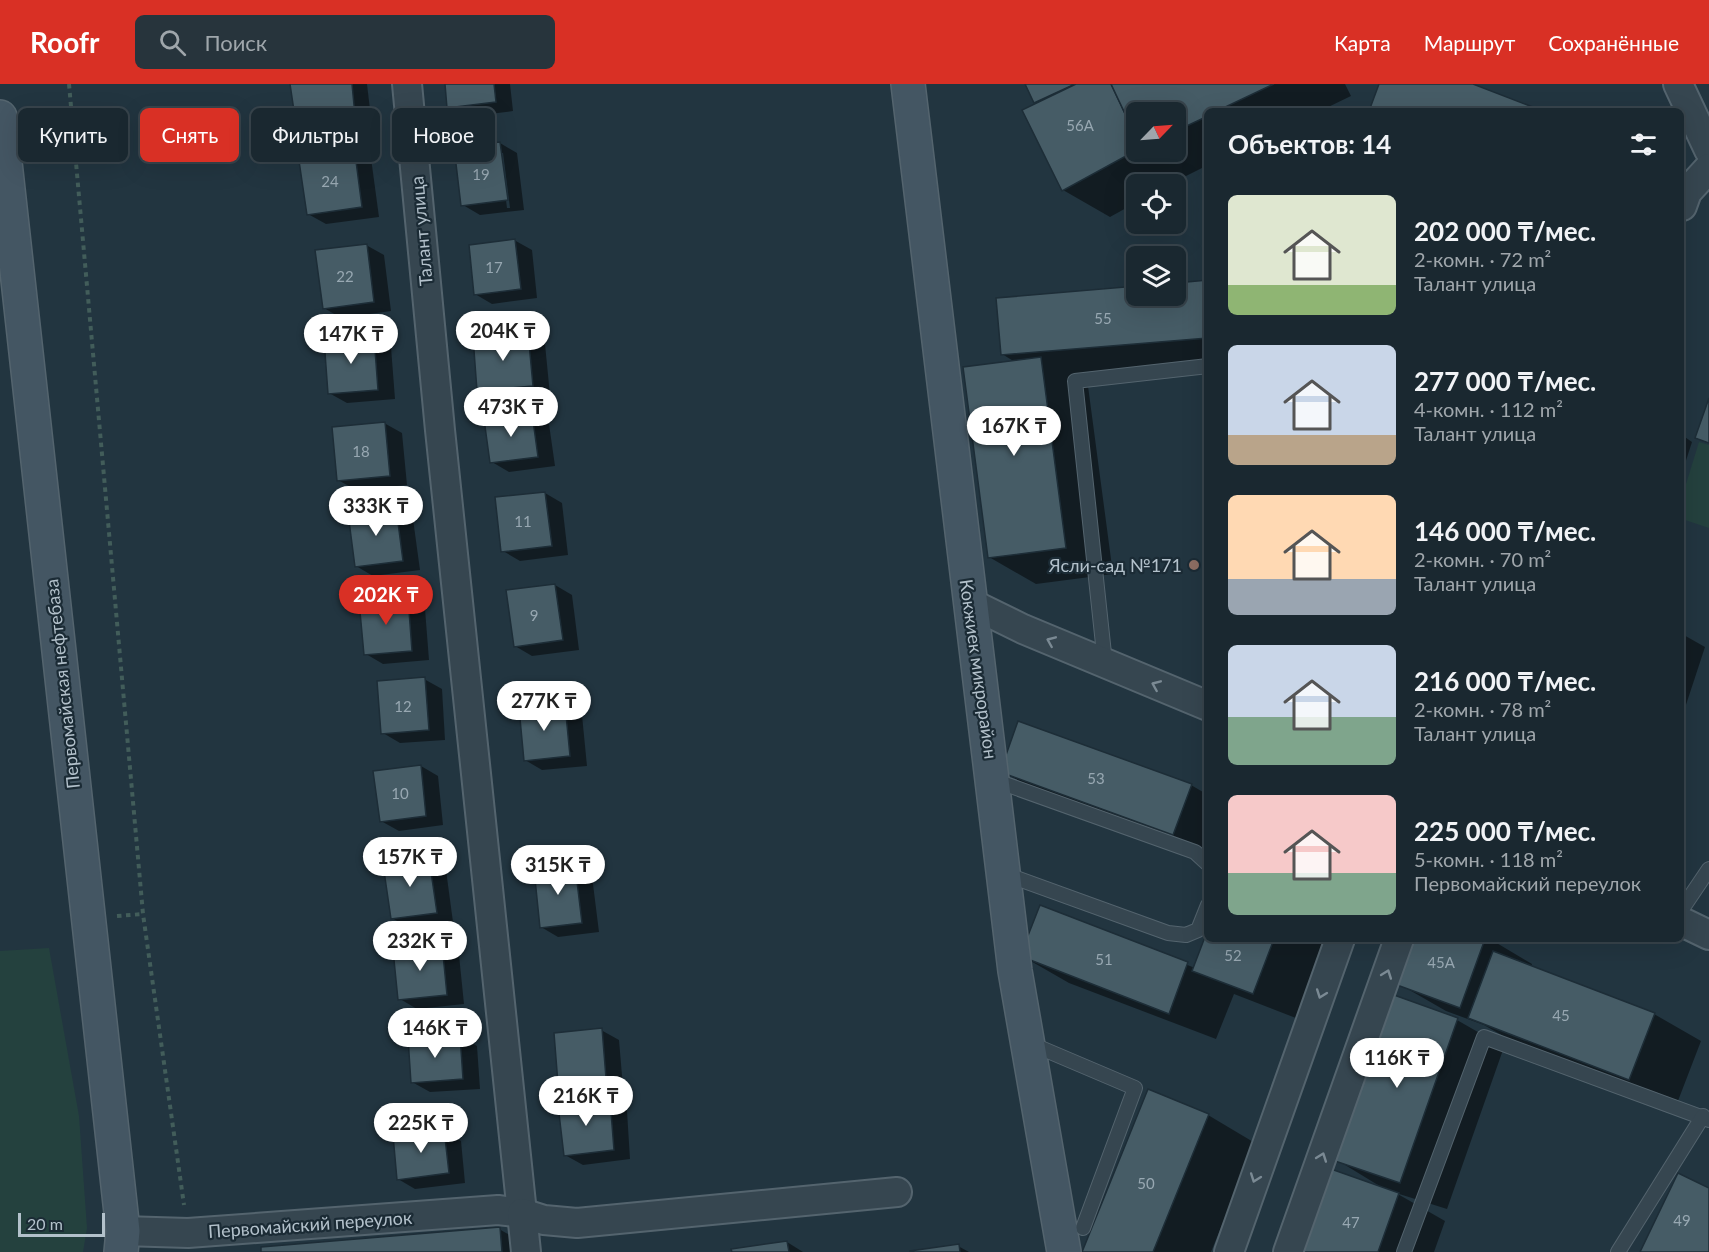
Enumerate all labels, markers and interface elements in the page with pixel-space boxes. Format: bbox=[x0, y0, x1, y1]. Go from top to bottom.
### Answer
search box bbox=[135, 15, 555, 69]
text: Roofr bbox=[30, 25, 99, 59]
icon: search bbox=[156, 26, 189, 59]
text: Поиск bbox=[204, 29, 267, 56]
text: Карта bbox=[1334, 30, 1391, 55]
text: Маршрут bbox=[1424, 30, 1515, 55]
text: Сохранённые bbox=[1548, 30, 1679, 55]
north arrow bbox=[1126, 102, 1186, 162]
map controls bbox=[1126, 102, 1186, 306]
chip: Купить bbox=[18, 108, 128, 162]
chip: Снять bbox=[140, 108, 239, 162]
chip: Фильтры bbox=[251, 108, 380, 162]
chip: Новое bbox=[392, 108, 495, 162]
house number: 56А bbox=[1066, 116, 1095, 134]
text: Объектов: 14 bbox=[1228, 128, 1391, 160]
icon: filters bbox=[1627, 128, 1660, 161]
house number: 19 bbox=[472, 165, 490, 183]
house number: 24 bbox=[321, 172, 339, 190]
button: locate bbox=[1126, 174, 1186, 234]
street label: Талант улица bbox=[405, 175, 437, 287]
text: 202 000 ₸/мес. bbox=[1414, 215, 1596, 247]
icon: home bbox=[1276, 219, 1348, 291]
button: layers bbox=[1126, 246, 1186, 306]
text: 2-комн. · 72 m² bbox=[1414, 247, 1551, 271]
house number: 17 bbox=[485, 258, 503, 276]
house number: 22 bbox=[336, 267, 354, 285]
text: Талант улица bbox=[1414, 271, 1536, 295]
house number: 55 bbox=[1094, 309, 1112, 327]
pin: 204K ₸ bbox=[454, 311, 552, 362]
pin: 147K ₸ bbox=[302, 314, 400, 365]
text: 204K ₸ bbox=[470, 318, 536, 342]
text: 147K ₸ bbox=[318, 321, 384, 345]
text: 277 000 ₸/мес. bbox=[1414, 365, 1596, 397]
icon: home bbox=[1276, 369, 1348, 441]
pin: 473K ₸ bbox=[462, 387, 560, 438]
text: 473K ₸ bbox=[478, 394, 544, 418]
text: 4-комн. · 112 m² bbox=[1414, 397, 1563, 421]
pin: 167K ₸ bbox=[965, 406, 1063, 457]
text: 167K ₸ bbox=[981, 413, 1047, 437]
text: Талант улица bbox=[1414, 421, 1536, 445]
house number: 18 bbox=[352, 442, 370, 460]
pin: 333K ₸ bbox=[327, 486, 425, 537]
text: 333K ₸ bbox=[343, 493, 409, 517]
house number: 11 bbox=[514, 512, 532, 530]
text: 146 000 ₸/мес. bbox=[1414, 515, 1596, 547]
icon: home bbox=[1276, 519, 1348, 591]
text: 2-комн. · 70 m² bbox=[1414, 547, 1551, 571]
place label: Ясли-сад №171 bbox=[1048, 554, 1182, 576]
marker: Ясли-сад №171 bbox=[1187, 558, 1201, 572]
text: Талант улица bbox=[1414, 571, 1536, 595]
pin: 202K ₸ bbox=[337, 575, 435, 626]
street label: Первомайская нефтебаза bbox=[40, 578, 84, 790]
street label: Кокжиек микрорайон bbox=[955, 578, 1003, 760]
text: 202K ₸ bbox=[353, 582, 419, 606]
house number: 9 bbox=[530, 606, 538, 624]
one-way arrow bbox=[1046, 636, 1057, 648]
text: 216 000 ₸/мес. bbox=[1414, 665, 1596, 697]
icon: home bbox=[1276, 669, 1348, 741]
one-way arrow bbox=[1152, 680, 1163, 692]
pin: 277K ₸ bbox=[495, 681, 593, 732]
text: 277K ₸ bbox=[511, 688, 577, 712]
house number: 12 bbox=[394, 697, 412, 715]
text: 2-комн. · 78 m² bbox=[1414, 697, 1551, 721]
text: Талант улица bbox=[1414, 721, 1536, 745]
house number: 53 bbox=[1087, 769, 1105, 787]
house number: 10 bbox=[391, 784, 409, 802]
text: 225 000 ₸/мес. bbox=[1414, 815, 1596, 847]
icon: home bbox=[1276, 819, 1348, 891]
pin: 157K ₸ bbox=[361, 837, 459, 888]
text: 157K ₸ bbox=[377, 844, 443, 868]
pin: 315K ₸ bbox=[509, 845, 607, 896]
text: 5-комн. · 118 m² bbox=[1414, 847, 1563, 871]
text: 315K ₸ bbox=[525, 852, 591, 876]
text: Первомайский переулок bbox=[1414, 871, 1641, 895]
pin: 232K ₸ bbox=[371, 921, 469, 972]
text: 232K ₸ bbox=[387, 928, 453, 952]
house number: 52 bbox=[1224, 946, 1242, 964]
house number: 51 bbox=[1095, 950, 1113, 968]
house number: 45А bbox=[1427, 953, 1456, 971]
one-way arrow bbox=[1379, 969, 1392, 979]
one-way arrow bbox=[1315, 988, 1328, 999]
house number: 45 bbox=[1552, 1006, 1570, 1024]
pin: 146K ₸ bbox=[386, 1008, 484, 1059]
text: 146K ₸ bbox=[402, 1015, 468, 1039]
pin: 116K ₸ bbox=[1348, 1038, 1446, 1089]
text: 116K ₸ bbox=[1364, 1045, 1430, 1069]
pin: 216K ₸ bbox=[537, 1076, 635, 1127]
text: 216K ₸ bbox=[553, 1083, 619, 1107]
pin: 225K ₸ bbox=[372, 1103, 470, 1154]
text: 225K ₸ bbox=[388, 1110, 454, 1134]
one-way arrow bbox=[1314, 1152, 1327, 1163]
one-way arrow bbox=[1250, 1172, 1263, 1183]
house number: 50 bbox=[1137, 1174, 1155, 1192]
street label: Первомайский переулок bbox=[207, 1206, 413, 1242]
scale bar bbox=[18, 1210, 105, 1238]
house number: 49 bbox=[1673, 1211, 1691, 1229]
house number: 47 bbox=[1342, 1213, 1360, 1231]
text: 20 m bbox=[27, 1214, 63, 1233]

